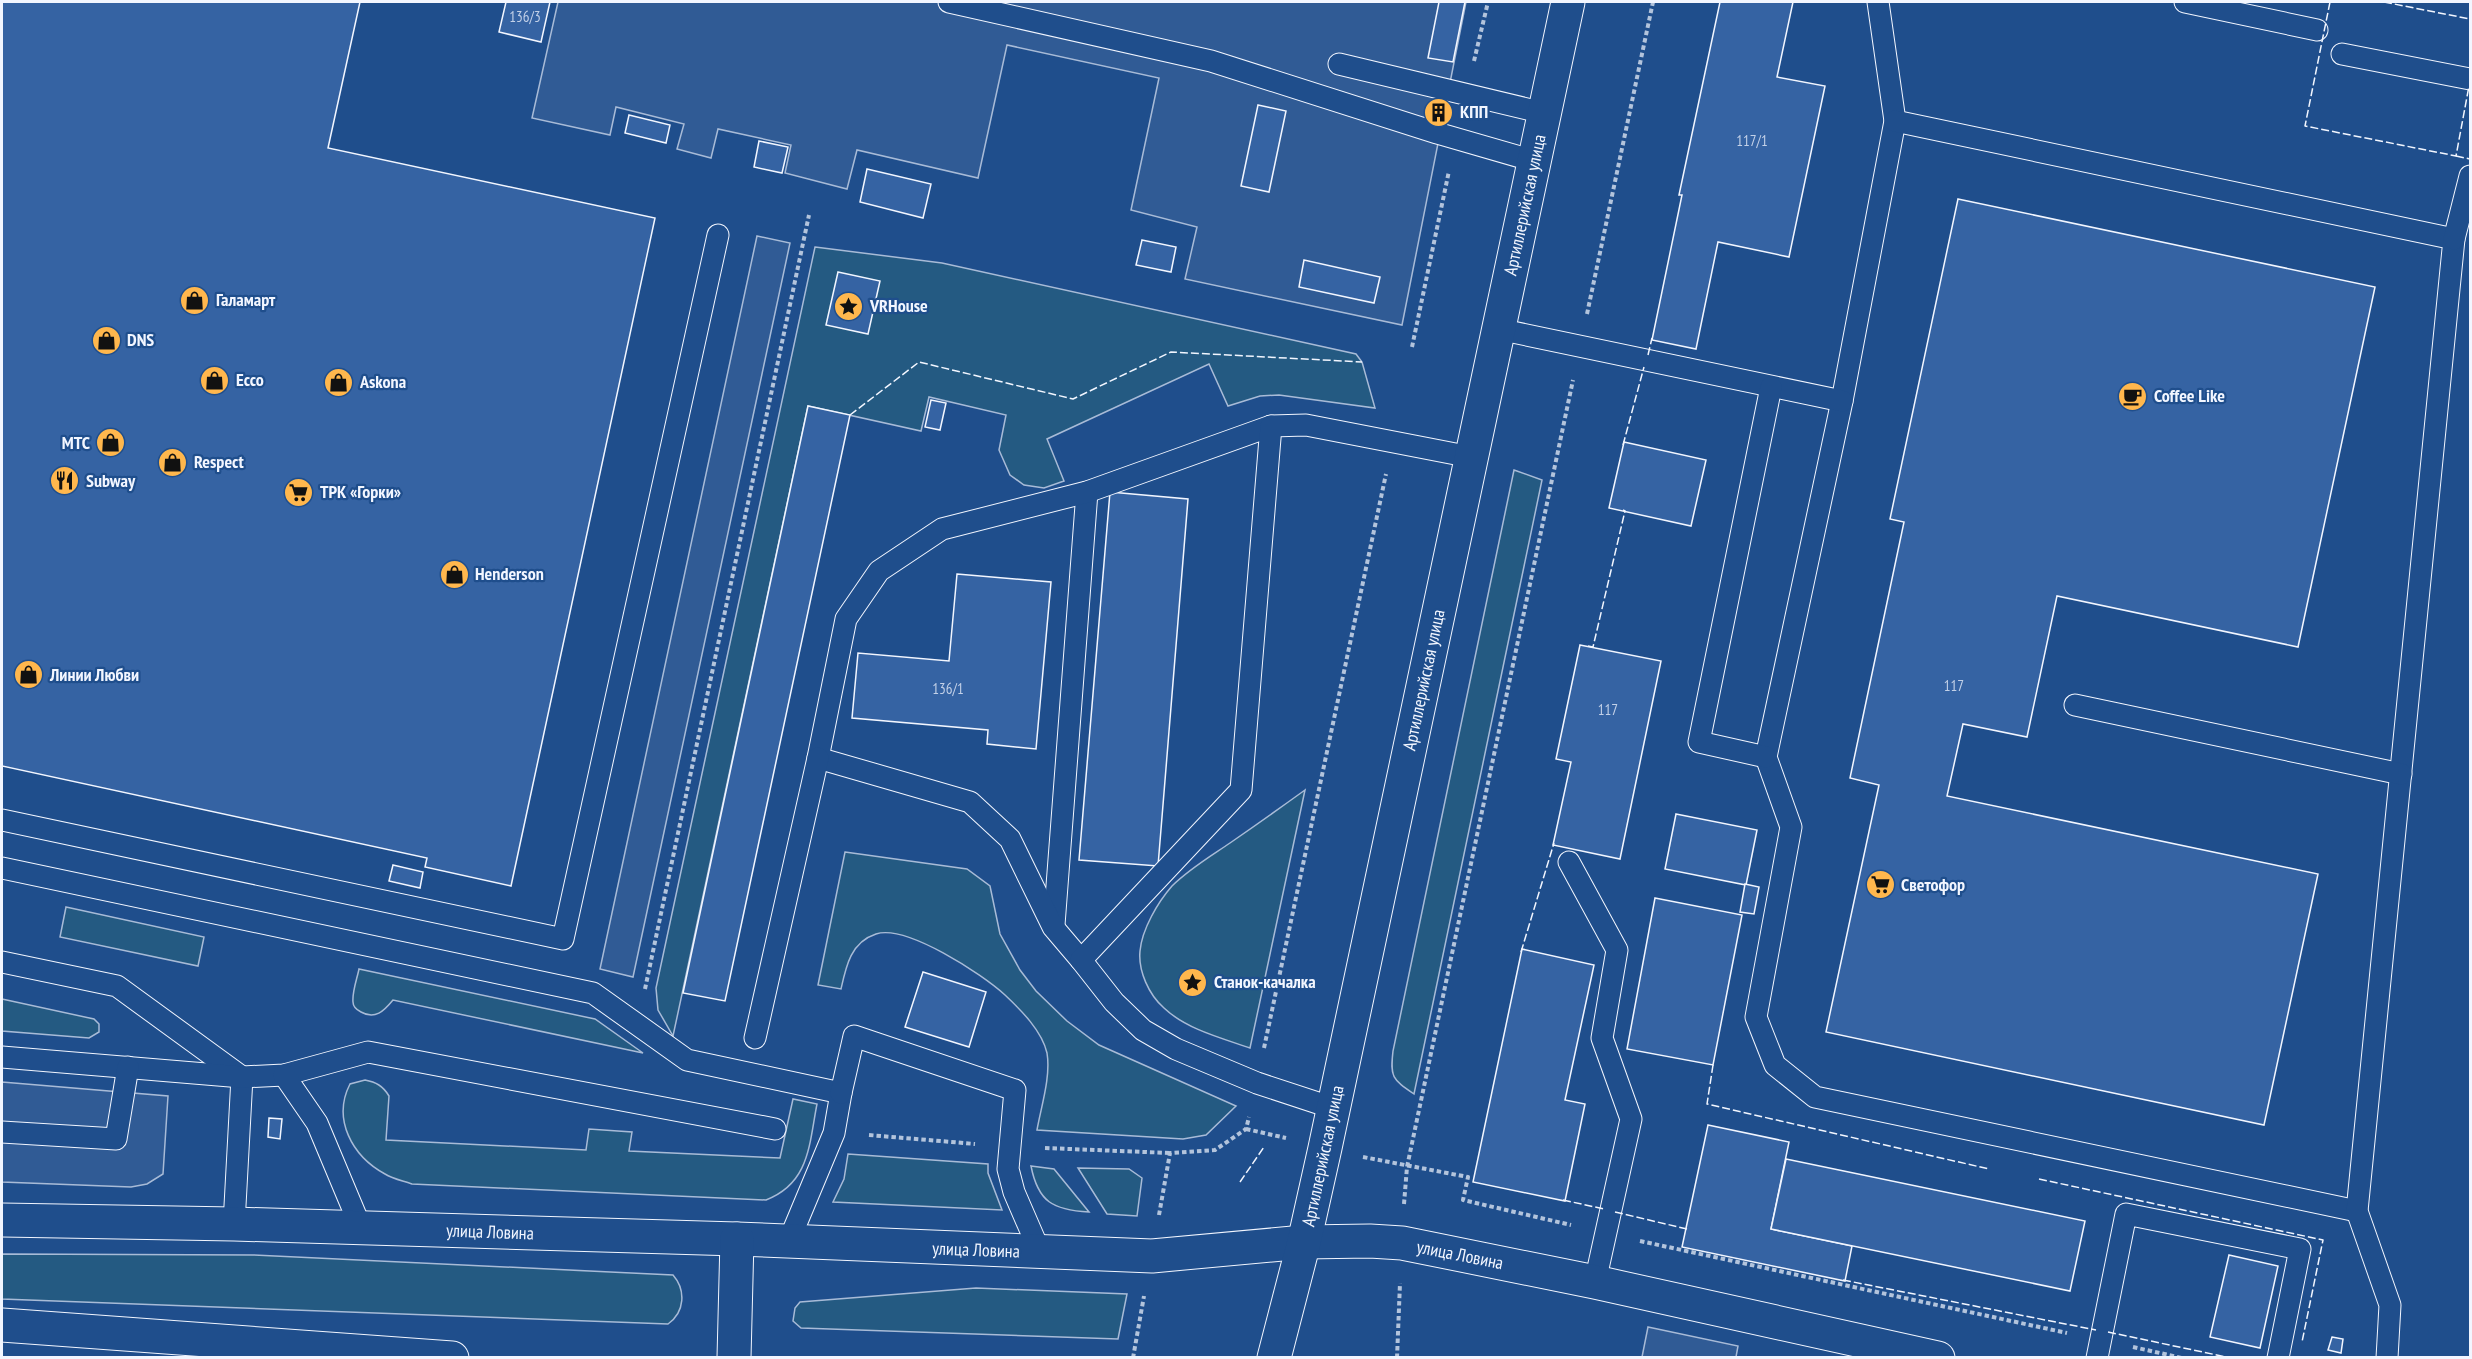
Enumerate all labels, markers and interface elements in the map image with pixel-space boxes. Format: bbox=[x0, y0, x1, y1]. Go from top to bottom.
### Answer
house number: 136/3 bbox=[509, 7, 541, 26]
building icon: КПП bbox=[1423, 96, 1455, 128]
place label: КПП bbox=[1460, 100, 1488, 123]
house number: 117/1 bbox=[1736, 131, 1768, 150]
street label: Артиллерийская улица bbox=[1498, 132, 1551, 278]
shop icon: Галамарт bbox=[179, 284, 211, 316]
place label: Галамарт bbox=[216, 288, 276, 311]
place icon: VRHouse bbox=[833, 290, 865, 322]
place label: VRHouse bbox=[869, 294, 928, 317]
shop icon: DNS bbox=[90, 324, 122, 356]
place label: DNS bbox=[127, 328, 154, 351]
shop icon: Ecco bbox=[199, 364, 231, 396]
shop icon: Askona bbox=[323, 366, 355, 398]
place label: Ecco bbox=[236, 368, 264, 391]
place label: Askona bbox=[359, 370, 406, 393]
cafe icon: Coffee Like bbox=[2117, 380, 2149, 412]
place label: Coffee Like bbox=[2154, 384, 2225, 407]
shop icon: МТС bbox=[95, 427, 127, 459]
place label: МТС bbox=[62, 431, 90, 454]
shop icon: Respect bbox=[157, 446, 189, 478]
place label: Respect bbox=[194, 450, 244, 473]
restaurant icon: Subway bbox=[49, 465, 81, 497]
place label: Subway bbox=[86, 469, 136, 492]
supermarket icon: ТРК «Горки» bbox=[283, 476, 315, 508]
place label: ТРК «Горки» bbox=[320, 480, 401, 503]
shop icon: Henderson bbox=[438, 558, 470, 590]
place label: Henderson bbox=[475, 562, 544, 585]
street label: Артиллерийская улица bbox=[1397, 607, 1450, 753]
shop icon: Линии Любви bbox=[13, 659, 45, 691]
place label: Линии Любви bbox=[49, 663, 139, 686]
house number: 117 bbox=[1944, 676, 1964, 695]
house number: 136/1 bbox=[932, 679, 964, 698]
house number: 117 bbox=[1598, 700, 1618, 719]
supermarket icon: Светофор bbox=[1864, 869, 1896, 901]
place label: Светофор bbox=[1901, 873, 1965, 896]
place icon: Станок-качалка bbox=[1177, 966, 1209, 998]
place label: Станок-качалка bbox=[1214, 970, 1316, 993]
street label: Артиллерийская улица bbox=[1296, 1083, 1349, 1229]
street label: улица Ловина bbox=[446, 1218, 534, 1245]
street label: улица Ловина bbox=[1415, 1235, 1505, 1274]
street label: улица Ловина bbox=[932, 1236, 1020, 1263]

